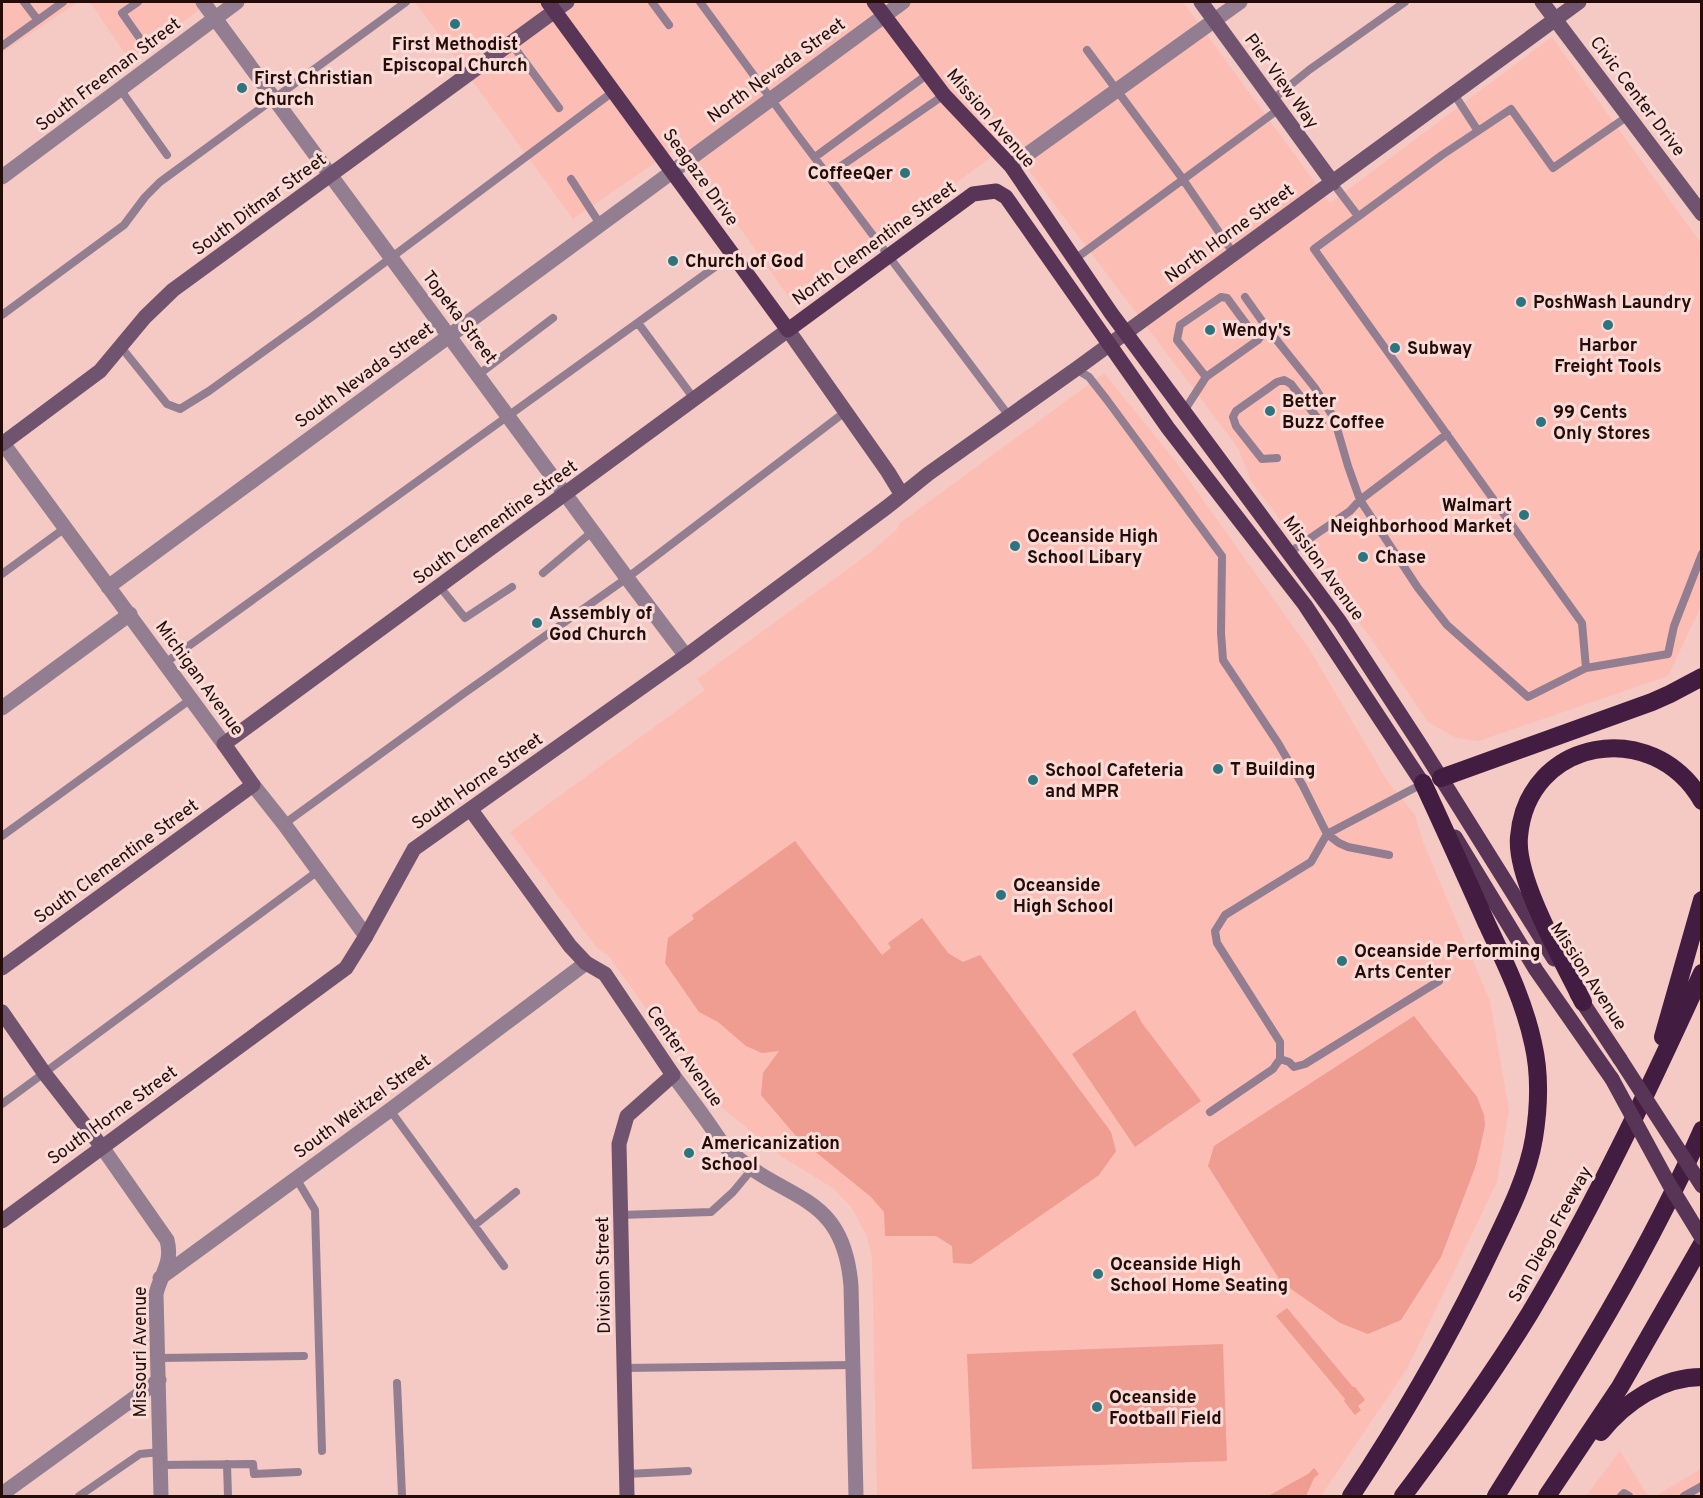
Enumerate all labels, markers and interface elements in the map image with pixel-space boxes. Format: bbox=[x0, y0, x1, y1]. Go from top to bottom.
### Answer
street label: South Freeman Street bbox=[32, 13, 186, 137]
street label: North Nevada Street bbox=[703, 13, 850, 129]
marker: First Methodist Episcopal Church bbox=[448, 17, 462, 31]
street label: Pier View Way bbox=[1238, 30, 1323, 134]
street label: Civic Center Drive bbox=[1584, 32, 1690, 162]
place label: First Methodist Episcopal Church bbox=[382, 34, 528, 78]
street label: Mission Avenue bbox=[940, 65, 1039, 173]
place label: First Christian Church bbox=[254, 68, 373, 112]
marker: First Christian Church bbox=[235, 81, 249, 95]
street label: Seagaze Drive bbox=[657, 125, 743, 231]
street label: South Ditmar Street bbox=[188, 149, 331, 262]
place label: CoffeeQer bbox=[808, 163, 894, 186]
marker: CoffeeQer bbox=[898, 166, 912, 180]
street label: North Clementine Street bbox=[788, 177, 961, 311]
street label: North Horne Street bbox=[1161, 180, 1299, 289]
place label: Church of God bbox=[685, 251, 804, 274]
marker: Church of God bbox=[666, 254, 680, 268]
street label: Topeka Street bbox=[416, 267, 501, 369]
place label: PoshWash Laundry bbox=[1533, 292, 1691, 315]
marker: PoshWash Laundry bbox=[1514, 295, 1528, 309]
street label: South Nevada Street bbox=[291, 318, 439, 434]
marker: Harbor Freight Tools bbox=[1601, 318, 1615, 332]
place label: Wendy's bbox=[1222, 320, 1291, 343]
marker: Wendy's bbox=[1203, 323, 1217, 337]
place label: Harbor Freight Tools bbox=[1554, 335, 1662, 379]
place label: Subway bbox=[1407, 338, 1472, 361]
marker: Subway bbox=[1388, 341, 1402, 355]
place label: Better Buzz Coffee bbox=[1282, 391, 1384, 435]
place label: 99 Cents Only Stores bbox=[1553, 402, 1650, 446]
marker: Better Buzz Coffee bbox=[1263, 404, 1277, 418]
marker: 99 Cents Only Stores bbox=[1534, 415, 1548, 429]
street label: South Clementine Street bbox=[409, 456, 583, 591]
place label: Walmart Neighborhood Market bbox=[1330, 495, 1512, 539]
marker: Walmart Neighborhood Market bbox=[1517, 508, 1531, 522]
street label: Mission Avenue bbox=[1277, 512, 1369, 626]
place label: Oceanside High School Libary bbox=[1027, 526, 1158, 570]
marker: Oceanside High School Libary bbox=[1008, 539, 1022, 553]
place label: Chase bbox=[1375, 547, 1426, 570]
marker: Chase bbox=[1356, 550, 1370, 564]
place label: Assembly of God Church bbox=[549, 603, 653, 647]
marker: Assembly of God Church bbox=[530, 616, 544, 630]
street label: Michigan Avenue bbox=[149, 617, 248, 741]
street label: South Horne Street bbox=[408, 728, 548, 836]
place label: T Building bbox=[1230, 759, 1315, 782]
place label: School Cafeteria and MPR bbox=[1045, 760, 1184, 804]
marker: T Building bbox=[1211, 762, 1225, 776]
marker: School Cafeteria and MPR bbox=[1026, 773, 1040, 787]
street label: South Clementine Street bbox=[30, 795, 204, 930]
place label: Oceanside High School bbox=[1013, 875, 1114, 919]
marker: Oceanside High School bbox=[994, 888, 1008, 902]
street label: Mission Avenue bbox=[1544, 918, 1631, 1035]
place label: Oceanside Performing Arts Center bbox=[1354, 941, 1540, 985]
marker: Oceanside Performing Arts Center bbox=[1335, 954, 1349, 968]
street label: Center Avenue bbox=[640, 1002, 727, 1112]
street label: South Weitzel Street bbox=[290, 1050, 436, 1165]
street label: South Horne Street bbox=[43, 1061, 182, 1171]
place label: Americanization School bbox=[701, 1133, 840, 1177]
marker: Americanization School bbox=[682, 1146, 696, 1160]
street label: San Diego Freeway bbox=[1504, 1162, 1598, 1307]
street label: Division Street bbox=[592, 1216, 617, 1334]
place label: Oceanside High School Home Seating bbox=[1110, 1254, 1288, 1298]
marker: Oceanside High School Home Seating bbox=[1091, 1267, 1105, 1281]
street label: Missouri Avenue bbox=[130, 1286, 153, 1418]
place label: Oceanside Football Field bbox=[1109, 1387, 1222, 1431]
marker: Oceanside Football Field bbox=[1090, 1400, 1104, 1414]

